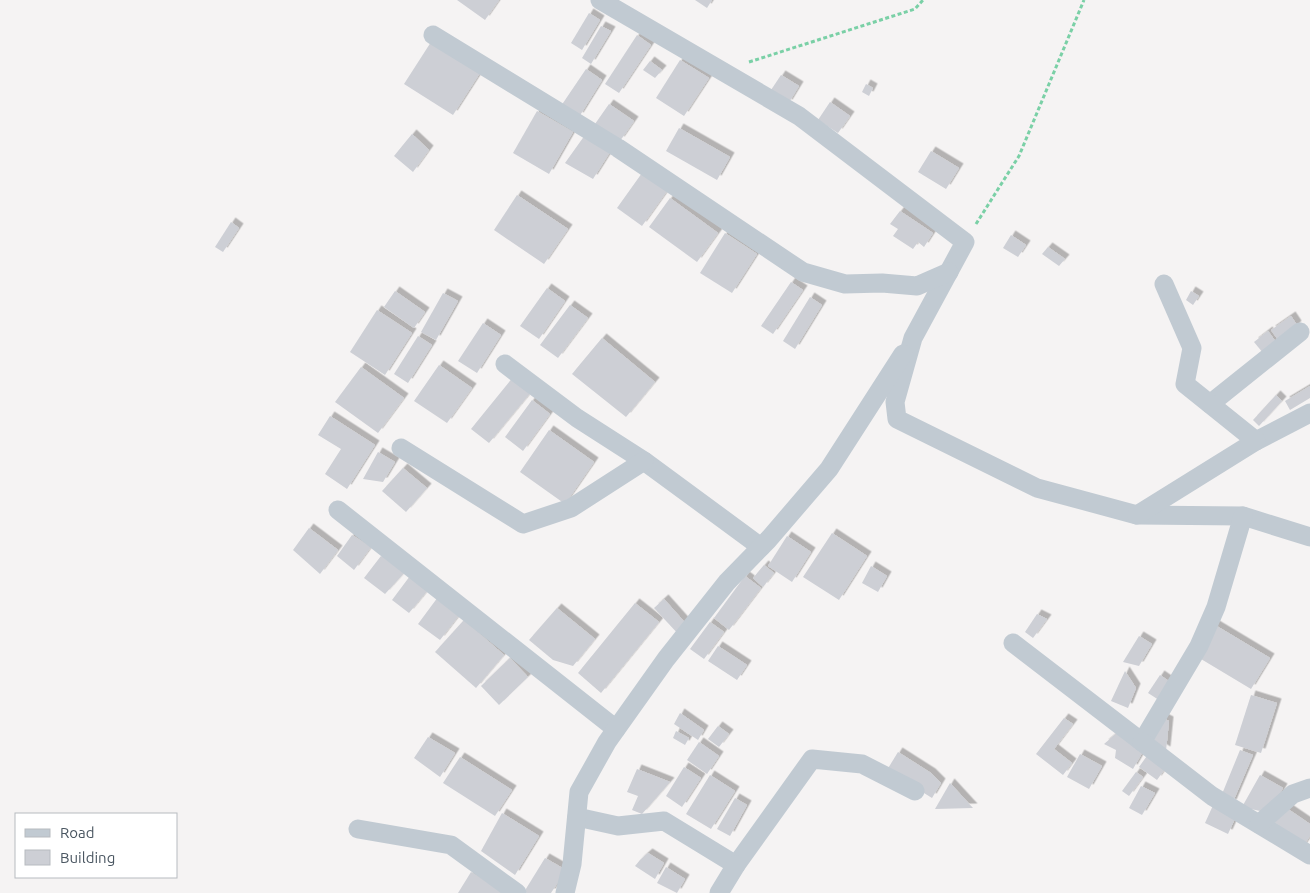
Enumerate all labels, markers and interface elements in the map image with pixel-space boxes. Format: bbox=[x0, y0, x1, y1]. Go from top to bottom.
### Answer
legend bbox=[15, 813, 178, 878]
text: Road bbox=[60, 824, 95, 841]
text: Building bbox=[60, 849, 115, 866]

